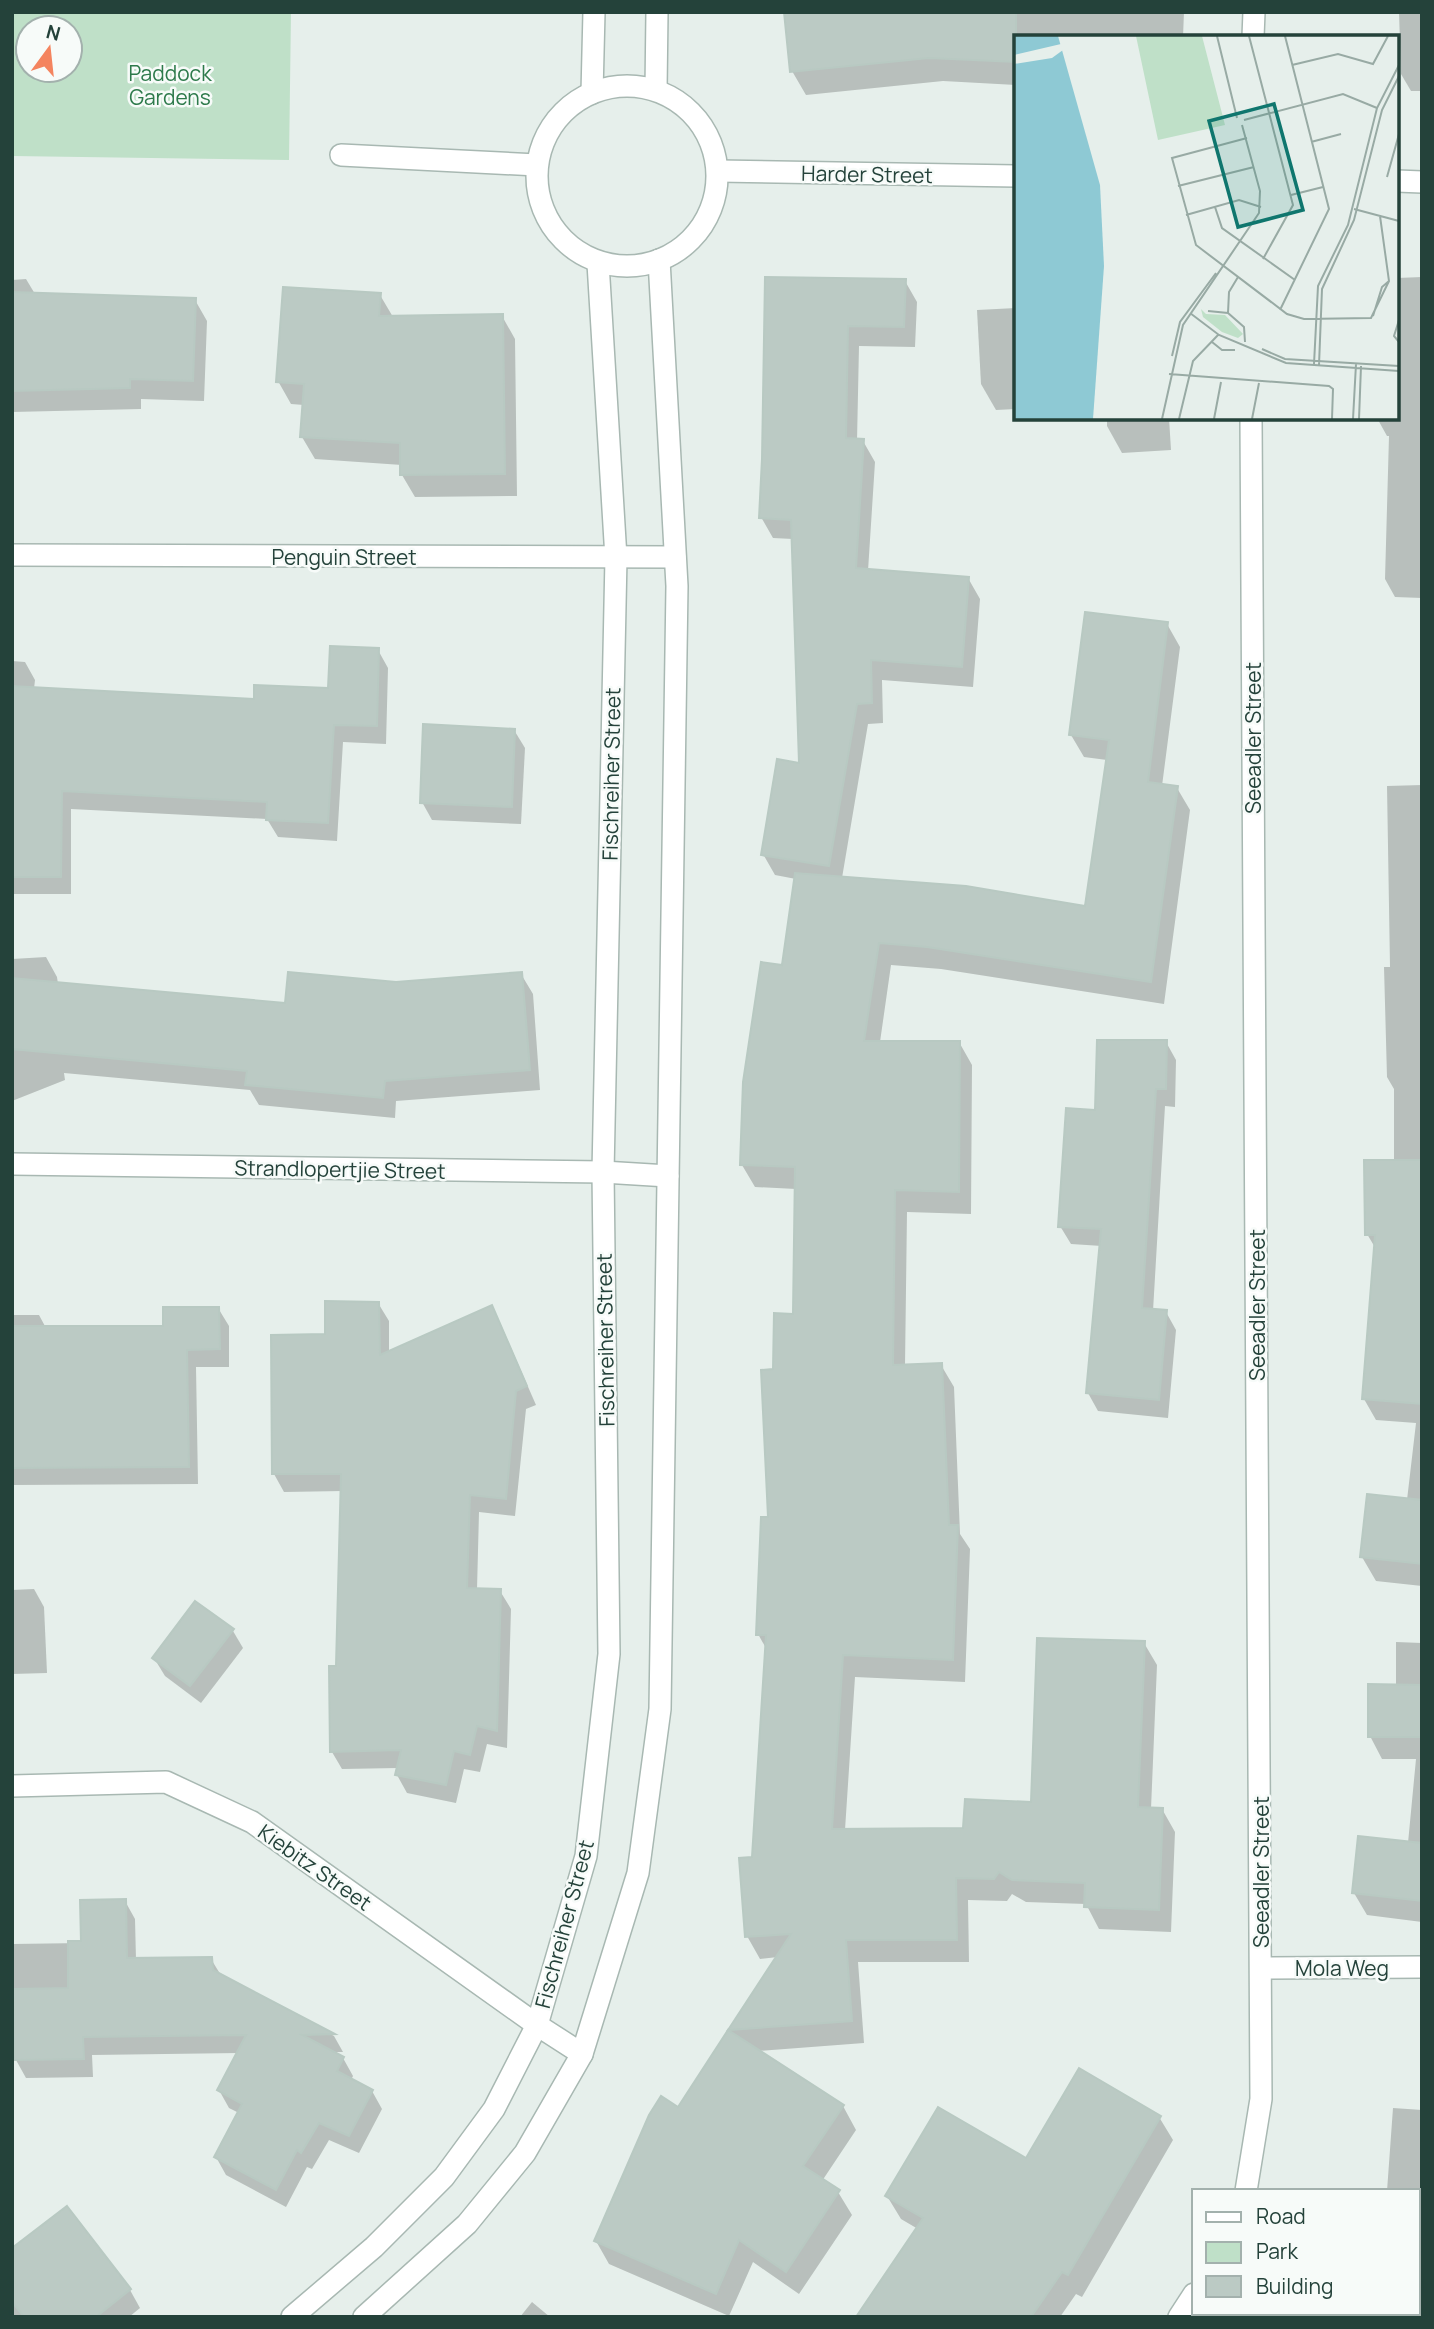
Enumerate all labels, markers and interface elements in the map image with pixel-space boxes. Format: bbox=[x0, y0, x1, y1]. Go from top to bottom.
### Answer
north arrow bbox=[14, 14, 84, 84]
text: N bbox=[43, 18, 63, 47]
inset map bbox=[1014, 35, 1399, 420]
park label: Paddock Gardens bbox=[128, 59, 212, 111]
street label: Harder Street bbox=[801, 159, 933, 189]
street label: Penguin Street bbox=[271, 543, 417, 571]
street label: Seeadler Street bbox=[1239, 662, 1267, 814]
street label: Fischreiher Street bbox=[595, 687, 627, 861]
street label: Strandlopertjie Street bbox=[234, 1153, 446, 1185]
street label: Seeadler Street bbox=[1243, 1229, 1271, 1381]
street label: Fischreiher Street bbox=[589, 1253, 621, 1427]
street label: Seeadler Street bbox=[1247, 1796, 1275, 1948]
street label: Kiebitz Street bbox=[253, 1818, 377, 1916]
street label: Fischreiher Street bbox=[528, 1837, 600, 2011]
street label: Mola Weg bbox=[1295, 1954, 1389, 1982]
legend bbox=[1192, 2189, 1420, 2315]
text: Road bbox=[1256, 2202, 1306, 2230]
text: Park bbox=[1256, 2237, 1298, 2265]
text: Building bbox=[1256, 2272, 1333, 2300]

